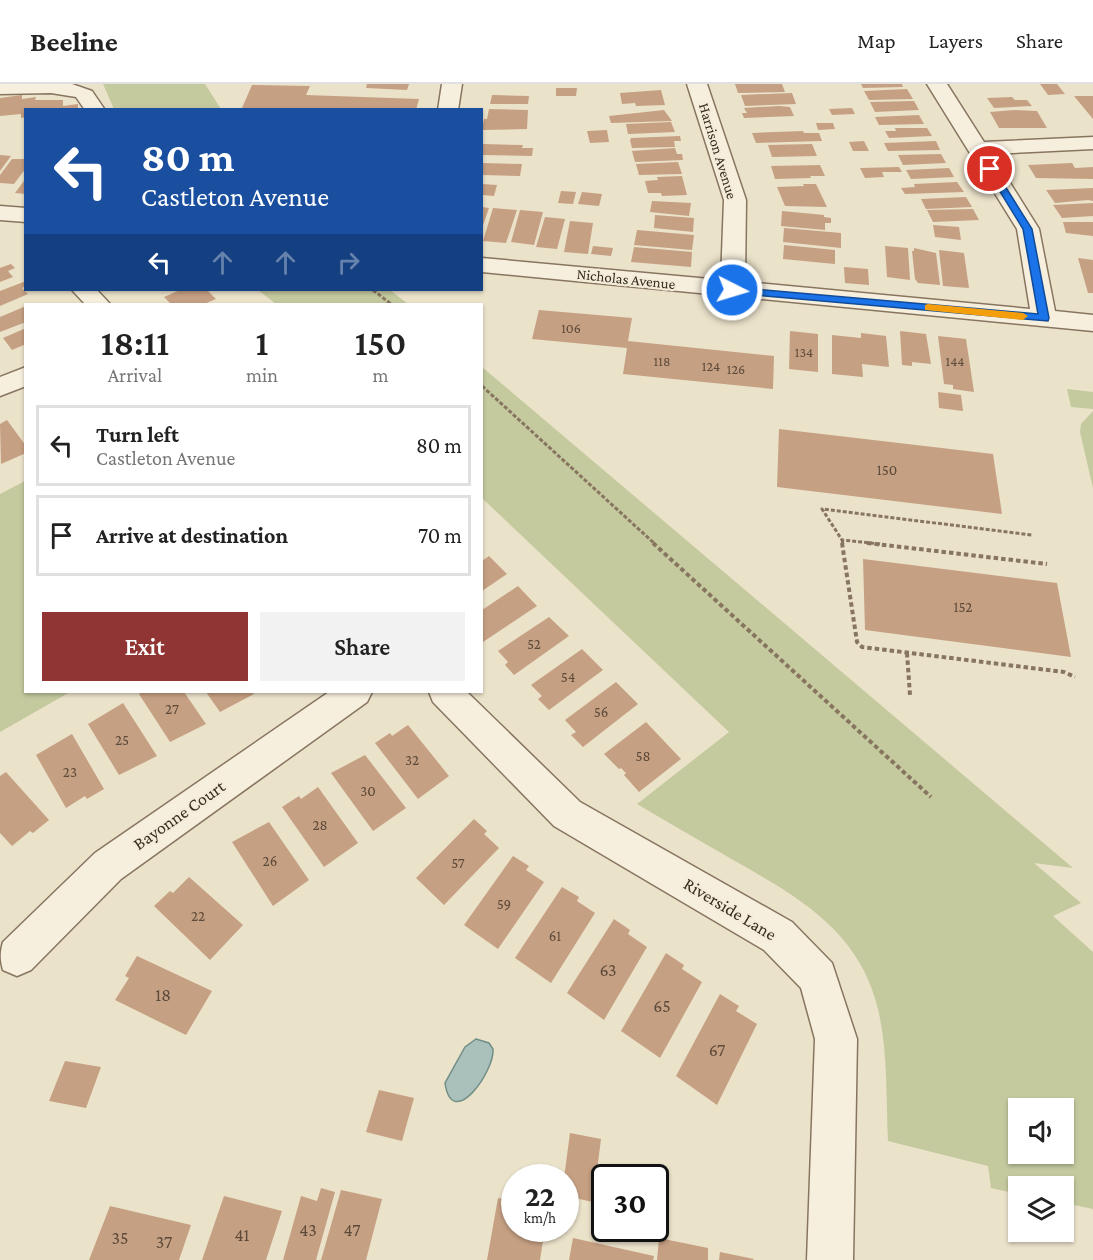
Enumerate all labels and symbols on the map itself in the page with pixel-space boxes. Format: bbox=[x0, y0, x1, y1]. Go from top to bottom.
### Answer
street label: Harrison Avenue bbox=[696, 101, 740, 201]
pin bbox=[964, 143, 1015, 194]
position arrow bbox=[700, 258, 764, 322]
street label: Nicholas Avenue bbox=[576, 266, 677, 292]
house number: 106 bbox=[561, 320, 581, 336]
house number: 134 bbox=[795, 344, 813, 360]
house number: 118 bbox=[654, 353, 670, 369]
house number: 144 bbox=[946, 353, 964, 369]
house number: 124 bbox=[702, 358, 720, 374]
house number: 126 bbox=[727, 361, 745, 377]
house number: 150 bbox=[877, 462, 897, 478]
house number: 152 bbox=[954, 599, 972, 615]
house number: 52 bbox=[527, 636, 541, 652]
house number: 54 bbox=[561, 669, 575, 685]
house number: 27 bbox=[165, 701, 179, 717]
house number: 56 bbox=[594, 704, 608, 720]
house number: 25 bbox=[115, 732, 129, 748]
house number: 58 bbox=[635, 748, 651, 764]
house number: 32 bbox=[405, 752, 419, 768]
house number: 23 bbox=[63, 764, 77, 780]
street label: Bayonne Court bbox=[129, 775, 229, 854]
house number: 30 bbox=[360, 783, 376, 799]
house number: 28 bbox=[312, 817, 328, 833]
house number: 26 bbox=[263, 853, 277, 869]
house number: 57 bbox=[451, 855, 465, 871]
street label: Riverside Lane bbox=[680, 874, 780, 945]
house number: 59 bbox=[497, 896, 511, 912]
house number: 22 bbox=[191, 908, 205, 924]
house number: 61 bbox=[549, 928, 561, 944]
house number: 63 bbox=[599, 960, 617, 980]
house number: 18 bbox=[155, 985, 171, 1005]
house number: 65 bbox=[653, 996, 671, 1016]
house number: 67 bbox=[709, 1040, 725, 1060]
speed limit sign: 30 bbox=[591, 1164, 669, 1242]
house number: 43 bbox=[299, 1220, 317, 1240]
house number: 47 bbox=[343, 1220, 361, 1240]
house number: 41 bbox=[234, 1225, 250, 1245]
house number: 35 bbox=[111, 1228, 129, 1248]
house number: 37 bbox=[156, 1232, 172, 1252]

